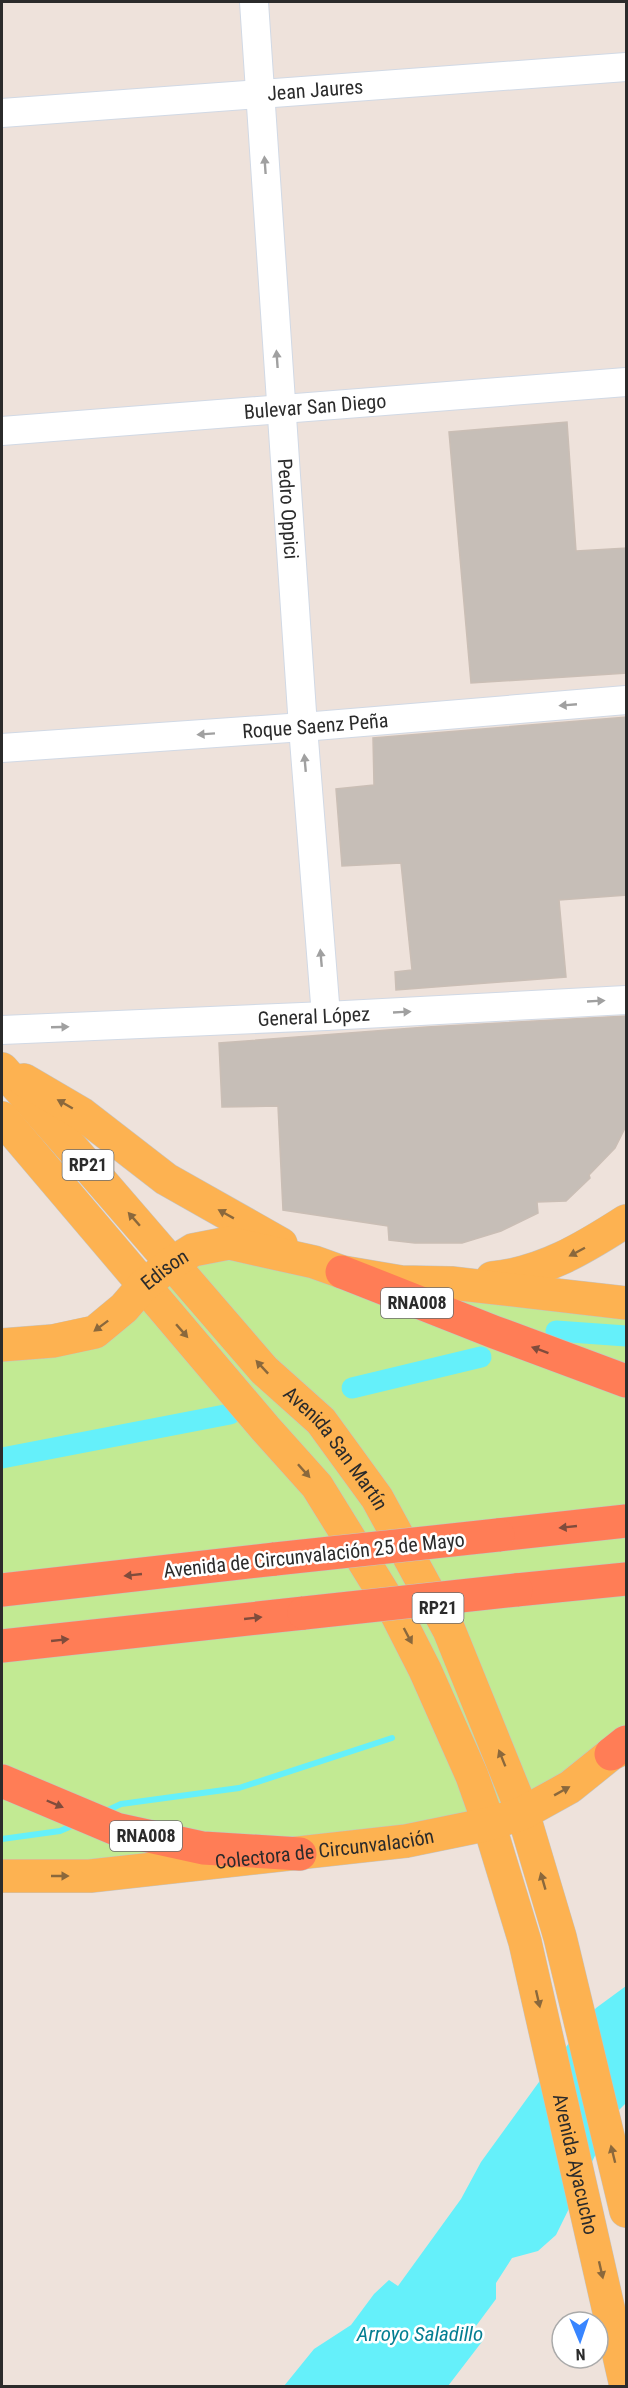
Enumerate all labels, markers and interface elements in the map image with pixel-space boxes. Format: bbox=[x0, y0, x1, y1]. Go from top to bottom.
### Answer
street label: Jean Jaures bbox=[266, 74, 364, 105]
one-way arrow bbox=[260, 155, 270, 174]
one-way arrow bbox=[272, 350, 282, 369]
street label: Bulevar San Diego bbox=[243, 389, 387, 424]
street label: Pedro Oppici bbox=[273, 458, 304, 560]
one-way arrow bbox=[559, 700, 578, 710]
street label: Roque Saenz Peña bbox=[241, 708, 389, 743]
one-way arrow bbox=[197, 729, 216, 738]
one-way arrow bbox=[301, 754, 310, 773]
one-way arrow bbox=[316, 948, 326, 967]
one-way arrow bbox=[587, 997, 606, 1006]
street label: General López bbox=[257, 1002, 370, 1031]
one-way arrow bbox=[392, 1007, 411, 1016]
one-way arrow bbox=[50, 1023, 69, 1032]
one-way arrow bbox=[57, 1099, 74, 1109]
road number: RP21 bbox=[62, 1150, 113, 1180]
one-way arrow bbox=[218, 1208, 234, 1219]
one-way arrow bbox=[128, 1212, 141, 1227]
street label: Edison bbox=[136, 1244, 193, 1295]
one-way arrow bbox=[568, 1246, 586, 1256]
road number: RNA008 bbox=[381, 1288, 453, 1318]
one-way arrow bbox=[93, 1320, 109, 1332]
one-way arrow bbox=[175, 1323, 188, 1339]
one-way arrow bbox=[531, 1344, 549, 1354]
one-way arrow bbox=[255, 1360, 269, 1375]
street label: Avenida San Martín bbox=[279, 1381, 393, 1514]
one-way arrow bbox=[297, 1463, 310, 1478]
one-way arrow bbox=[559, 1523, 578, 1532]
street label: Avenida de Circunvalación 25 de Mayo bbox=[162, 1527, 466, 1583]
one-way arrow bbox=[124, 1570, 143, 1580]
road number: RP21 bbox=[412, 1593, 464, 1623]
one-way arrow bbox=[244, 1613, 263, 1623]
one-way arrow bbox=[402, 1627, 412, 1645]
one-way arrow bbox=[50, 1635, 69, 1644]
one-way arrow bbox=[497, 1749, 506, 1767]
one-way arrow bbox=[554, 1786, 571, 1796]
one-way arrow bbox=[47, 1799, 65, 1809]
road number: RNA008 bbox=[110, 1821, 182, 1851]
street label: Colectora de Circunvalación bbox=[214, 1824, 436, 1874]
one-way arrow bbox=[50, 1871, 69, 1881]
one-way arrow bbox=[538, 1872, 548, 1890]
one-way arrow bbox=[534, 1989, 544, 2008]
street label: Avenida Ayacucho bbox=[548, 2091, 603, 2237]
one-way arrow bbox=[607, 2145, 617, 2163]
one-way arrow bbox=[597, 2261, 606, 2280]
north arrow bbox=[550, 2310, 610, 2370]
water label: Arroyo Saladillo bbox=[356, 2322, 483, 2346]
text: N bbox=[575, 2345, 586, 2364]

